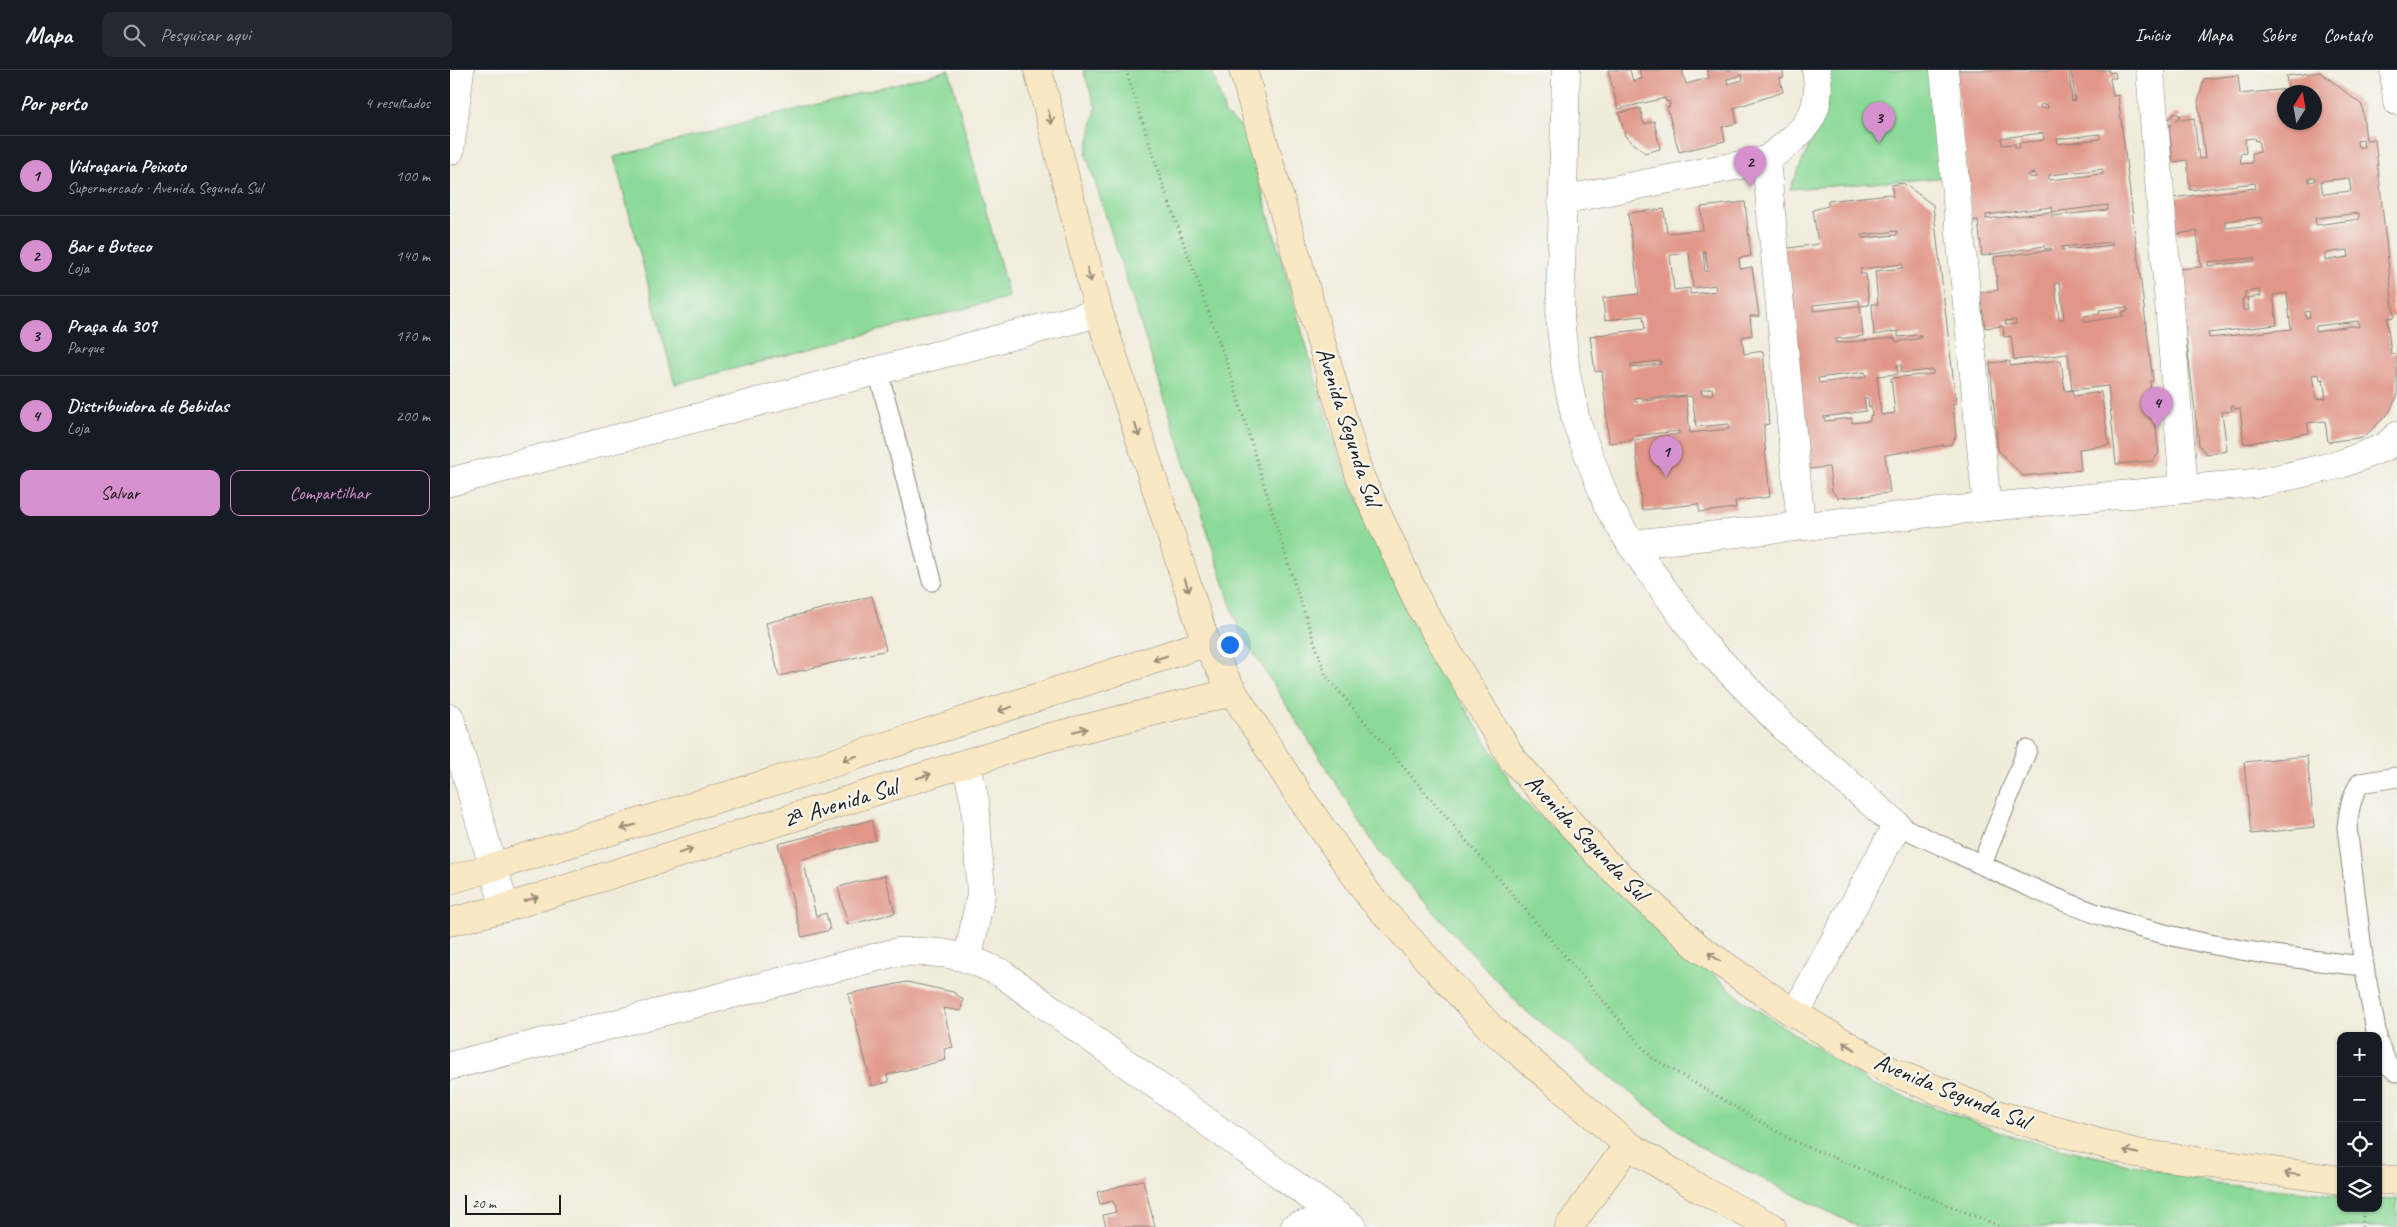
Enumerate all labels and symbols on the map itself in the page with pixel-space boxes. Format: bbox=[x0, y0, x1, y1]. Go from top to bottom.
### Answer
north arrow bbox=[2277, 85, 2322, 130]
pin: 3 bbox=[1863, 102, 1895, 143]
one-way arrow bbox=[1046, 109, 1055, 125]
pin: 2 bbox=[1734, 146, 1766, 187]
one-way arrow bbox=[1085, 266, 1094, 282]
street label: Avenida Segunda Sul bbox=[1309, 343, 1390, 513]
pin: 4 bbox=[2141, 387, 2173, 428]
one-way arrow bbox=[1132, 422, 1142, 438]
pin: 1 bbox=[1650, 436, 1682, 477]
one-way arrow bbox=[1183, 576, 1192, 592]
your location bbox=[1217, 632, 1243, 658]
one-way arrow bbox=[1152, 654, 1168, 664]
one-way arrow bbox=[998, 705, 1014, 714]
one-way arrow bbox=[1071, 724, 1087, 734]
one-way arrow bbox=[843, 754, 859, 763]
street label: Avenida Segunda Sul bbox=[1519, 767, 1658, 909]
street label: 2ᵃ Avenida Sul bbox=[779, 770, 905, 835]
one-way arrow bbox=[916, 771, 932, 781]
one-way arrow bbox=[621, 822, 637, 832]
one-way arrow bbox=[677, 845, 693, 855]
one-way arrow bbox=[522, 894, 538, 904]
one-way arrow bbox=[1707, 952, 1721, 962]
one-way arrow bbox=[1843, 1041, 1857, 1051]
street label: Avenida Segunda Sul bbox=[1870, 1046, 2038, 1137]
one-way arrow bbox=[2124, 1147, 2140, 1156]
one-way arrow bbox=[2285, 1169, 2301, 1179]
scale bar bbox=[465, 1192, 561, 1215]

